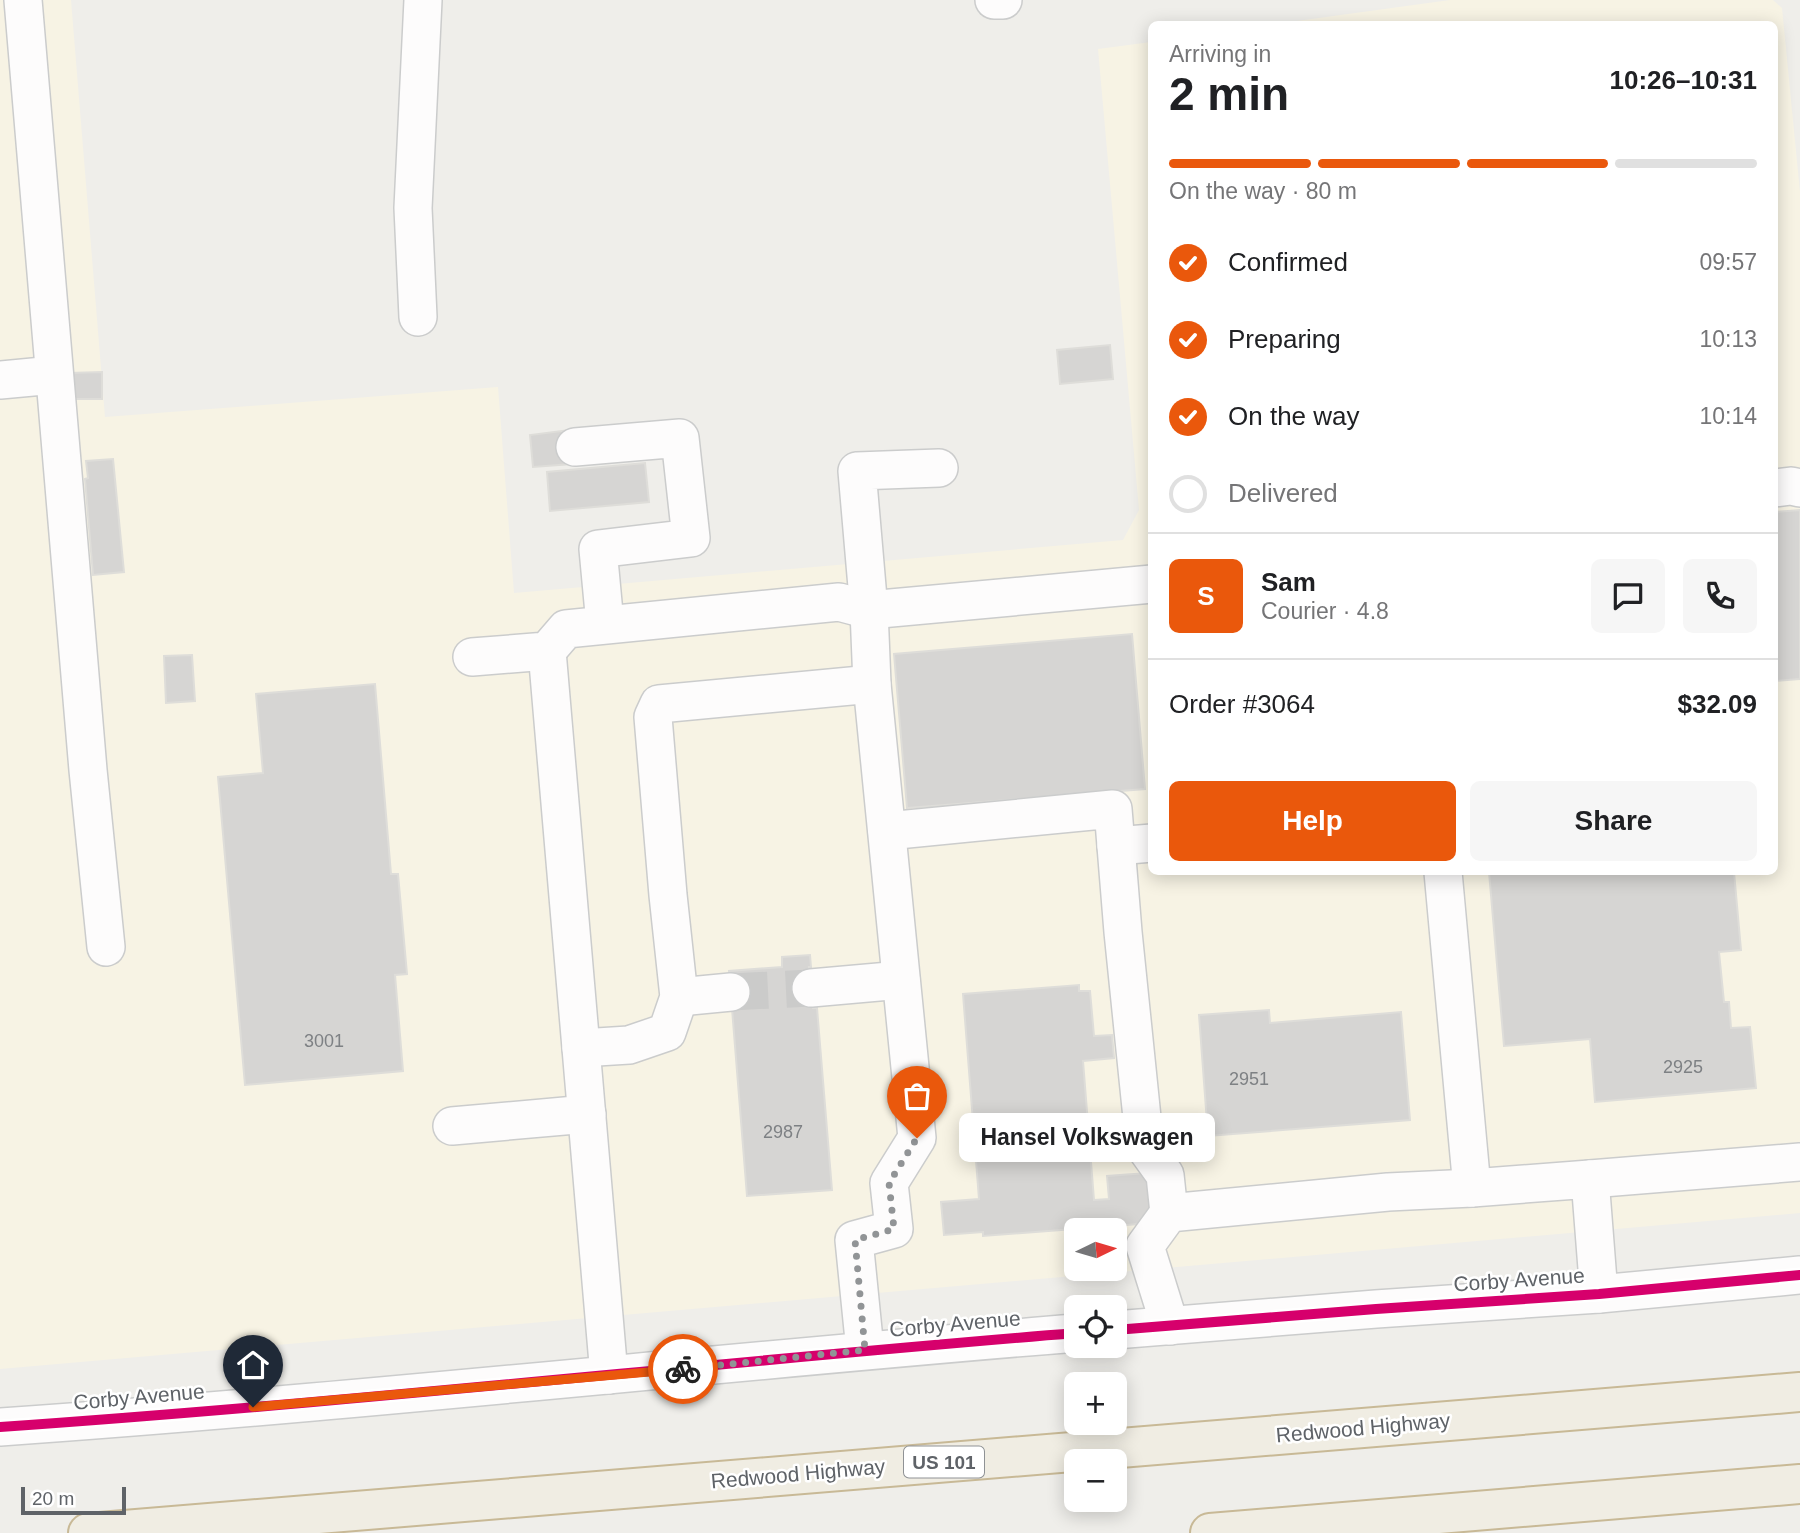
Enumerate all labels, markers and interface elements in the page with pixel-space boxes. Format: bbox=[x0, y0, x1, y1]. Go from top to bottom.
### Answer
text: Arriving in bbox=[1169, 41, 1271, 67]
text: 10:26–10:31 bbox=[1610, 65, 1757, 95]
text: 2 min bbox=[1169, 68, 1289, 120]
text: On the way · 80 m bbox=[1169, 178, 1357, 204]
icon: check bbox=[1169, 244, 1207, 282]
text: Confirmed bbox=[1228, 247, 1348, 277]
text: 09:57 bbox=[1699, 249, 1757, 275]
icon: check bbox=[1169, 321, 1207, 359]
text: Preparing bbox=[1228, 324, 1341, 354]
text: 10:13 bbox=[1699, 326, 1757, 352]
icon: check bbox=[1169, 398, 1207, 436]
text: On the way bbox=[1228, 401, 1360, 431]
text: 10:14 bbox=[1699, 403, 1757, 429]
text: Delivered bbox=[1228, 478, 1338, 508]
button: chat bbox=[1591, 559, 1665, 633]
button: phone bbox=[1683, 559, 1757, 633]
text: Sam bbox=[1261, 567, 1316, 597]
text: S bbox=[1197, 581, 1215, 611]
text: Courier · 4.8 bbox=[1261, 598, 1389, 624]
text: Order #3064 bbox=[1169, 689, 1315, 719]
text: $32.09 bbox=[1677, 689, 1757, 719]
button: Help bbox=[1169, 781, 1456, 861]
button: Share bbox=[1470, 781, 1757, 861]
house number: 3001 bbox=[304, 1031, 344, 1051]
house number: 2925 bbox=[1663, 1057, 1703, 1077]
pin bbox=[887, 1066, 947, 1138]
house number: 2951 bbox=[1229, 1069, 1269, 1089]
icon: bag bbox=[898, 1077, 936, 1115]
callout: Hansel Volkswagen bbox=[959, 1114, 1214, 1162]
house number: 2987 bbox=[763, 1122, 803, 1142]
text: Hansel Volkswagen bbox=[980, 1124, 1194, 1150]
north arrow bbox=[1064, 1218, 1127, 1281]
map controls bbox=[1064, 1218, 1127, 1512]
street label: Corby Avenue bbox=[1453, 1263, 1585, 1296]
button: locate bbox=[1064, 1295, 1127, 1358]
street label: Corby Avenue bbox=[888, 1306, 1021, 1341]
courier bbox=[648, 1334, 718, 1404]
pin bbox=[223, 1335, 283, 1407]
icon: home bbox=[234, 1346, 272, 1384]
icon: bike bbox=[664, 1350, 702, 1388]
button: + bbox=[1064, 1372, 1127, 1435]
street label: Corby Avenue bbox=[72, 1379, 205, 1414]
street label: Redwood Highway bbox=[1275, 1408, 1452, 1447]
road number: US 101 bbox=[904, 1446, 984, 1478]
button: − bbox=[1064, 1449, 1127, 1512]
street label: Redwood Highway bbox=[710, 1454, 887, 1493]
scale bar bbox=[21, 1484, 126, 1516]
text: 20 m bbox=[32, 1488, 74, 1509]

